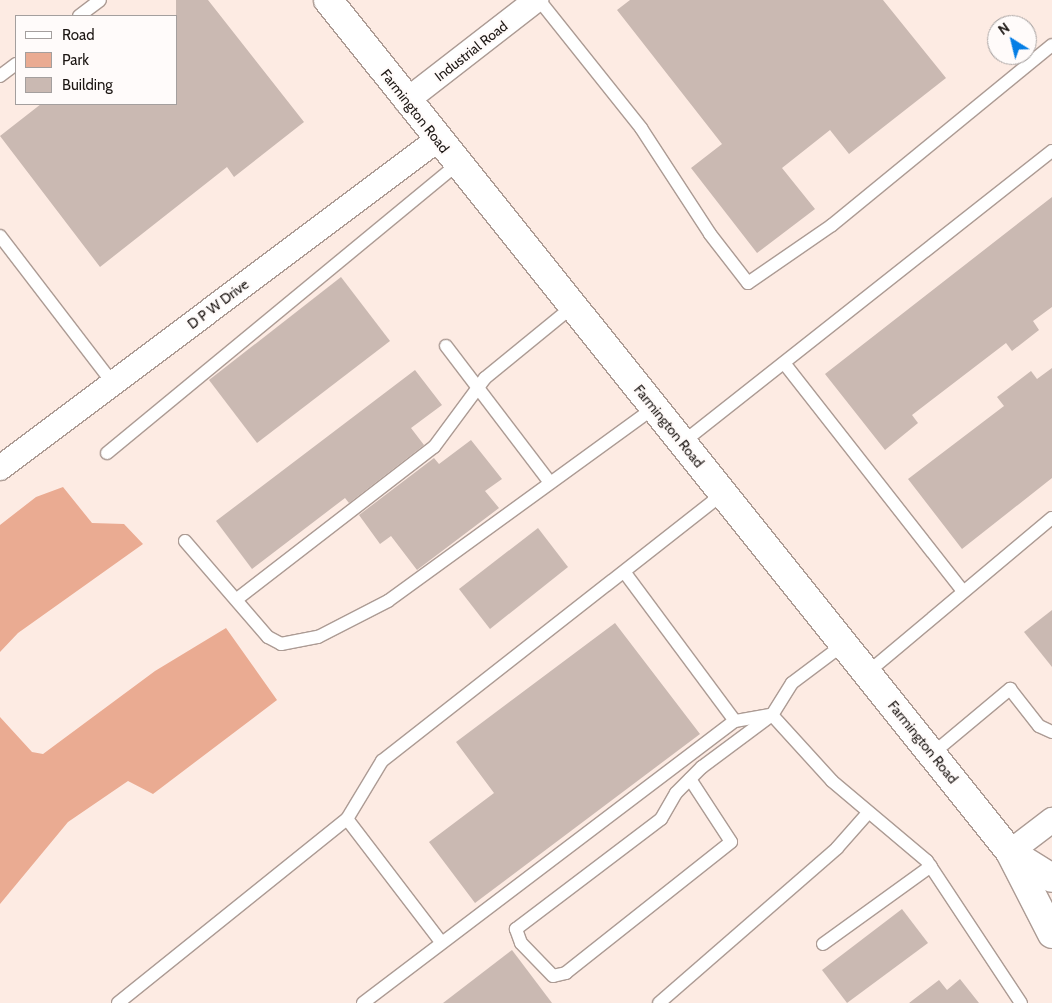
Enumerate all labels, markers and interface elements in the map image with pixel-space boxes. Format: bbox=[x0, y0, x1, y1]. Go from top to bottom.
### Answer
legend bbox=[15, 15, 178, 105]
north arrow bbox=[987, 15, 1037, 65]
street label: Industrial Road bbox=[431, 17, 511, 85]
text: N bbox=[994, 18, 1013, 39]
text: Road bbox=[62, 26, 95, 44]
text: Park bbox=[62, 51, 89, 69]
street label: Farmington Road bbox=[377, 66, 453, 156]
text: Building bbox=[62, 76, 113, 94]
street label: D P W Drive bbox=[184, 276, 252, 332]
street label: Farmington Road bbox=[631, 381, 707, 471]
street label: Farmington Road bbox=[885, 697, 961, 787]

